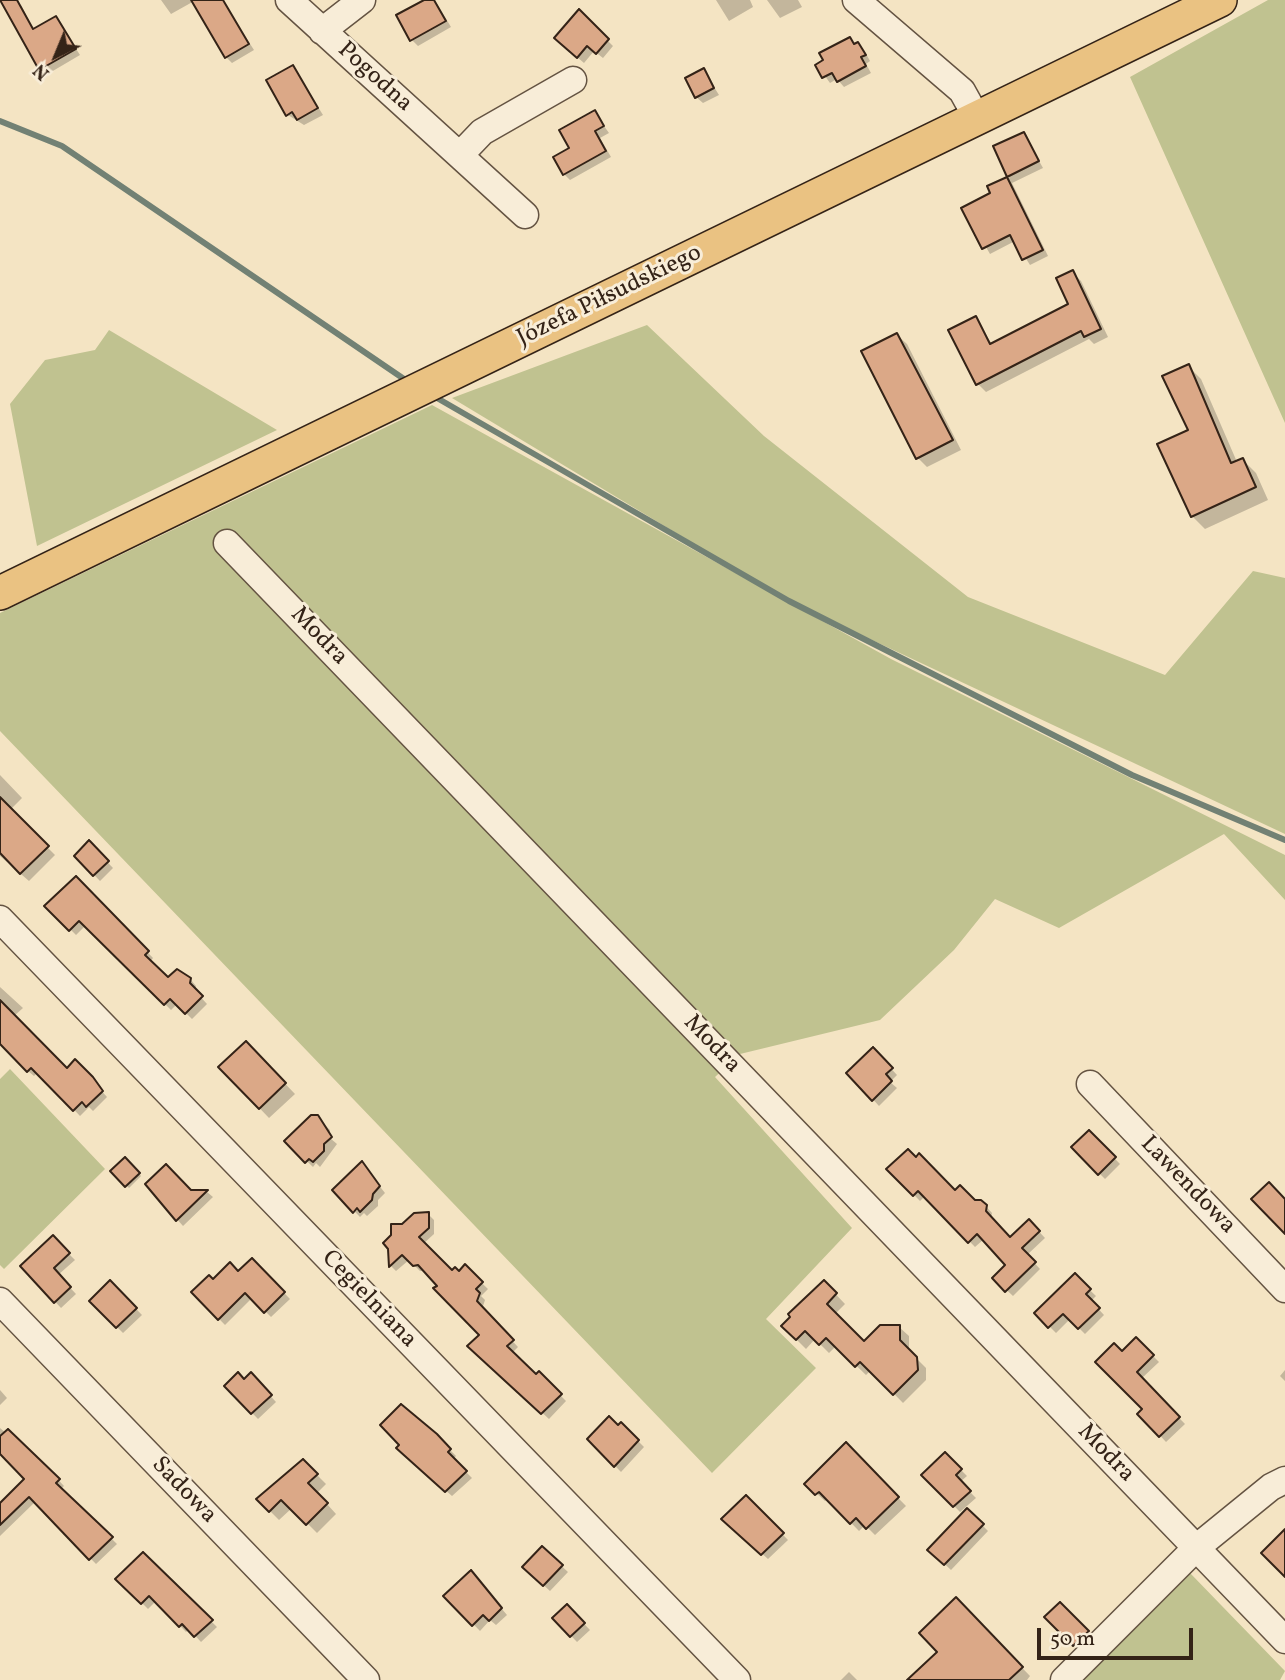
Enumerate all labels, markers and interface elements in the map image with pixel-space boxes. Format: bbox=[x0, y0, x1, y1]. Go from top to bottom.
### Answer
north arrow bbox=[21, 21, 91, 91]
street label: Pogodna bbox=[331, 37, 417, 119]
text: N bbox=[28, 57, 56, 86]
street label: Józefa Piłsudskiego bbox=[513, 240, 707, 354]
street label: Modra bbox=[283, 602, 353, 672]
street label: Modra bbox=[676, 1010, 746, 1080]
street label: Lawendowa bbox=[1133, 1131, 1241, 1241]
street label: Cegielniana bbox=[314, 1245, 422, 1355]
street label: Modra bbox=[1070, 1419, 1140, 1489]
street label: Sadowa bbox=[144, 1452, 222, 1530]
scale bar bbox=[1040, 1614, 1196, 1658]
text: 50 m bbox=[1050, 1625, 1095, 1654]

